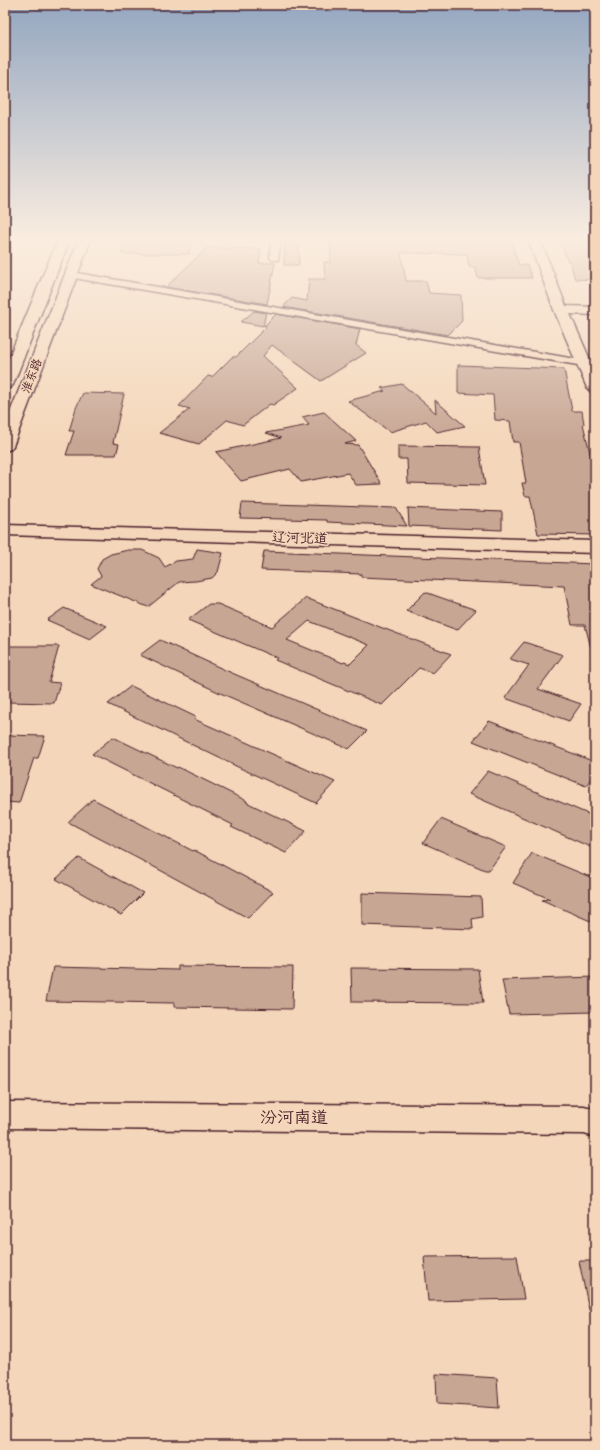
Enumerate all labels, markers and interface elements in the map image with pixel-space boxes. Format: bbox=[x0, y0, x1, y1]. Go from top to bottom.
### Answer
street label: 淮东路 bbox=[19, 357, 45, 395]
street label: 辽河北道 bbox=[272, 529, 328, 547]
street label: 汾河南道 bbox=[260, 1107, 328, 1128]

